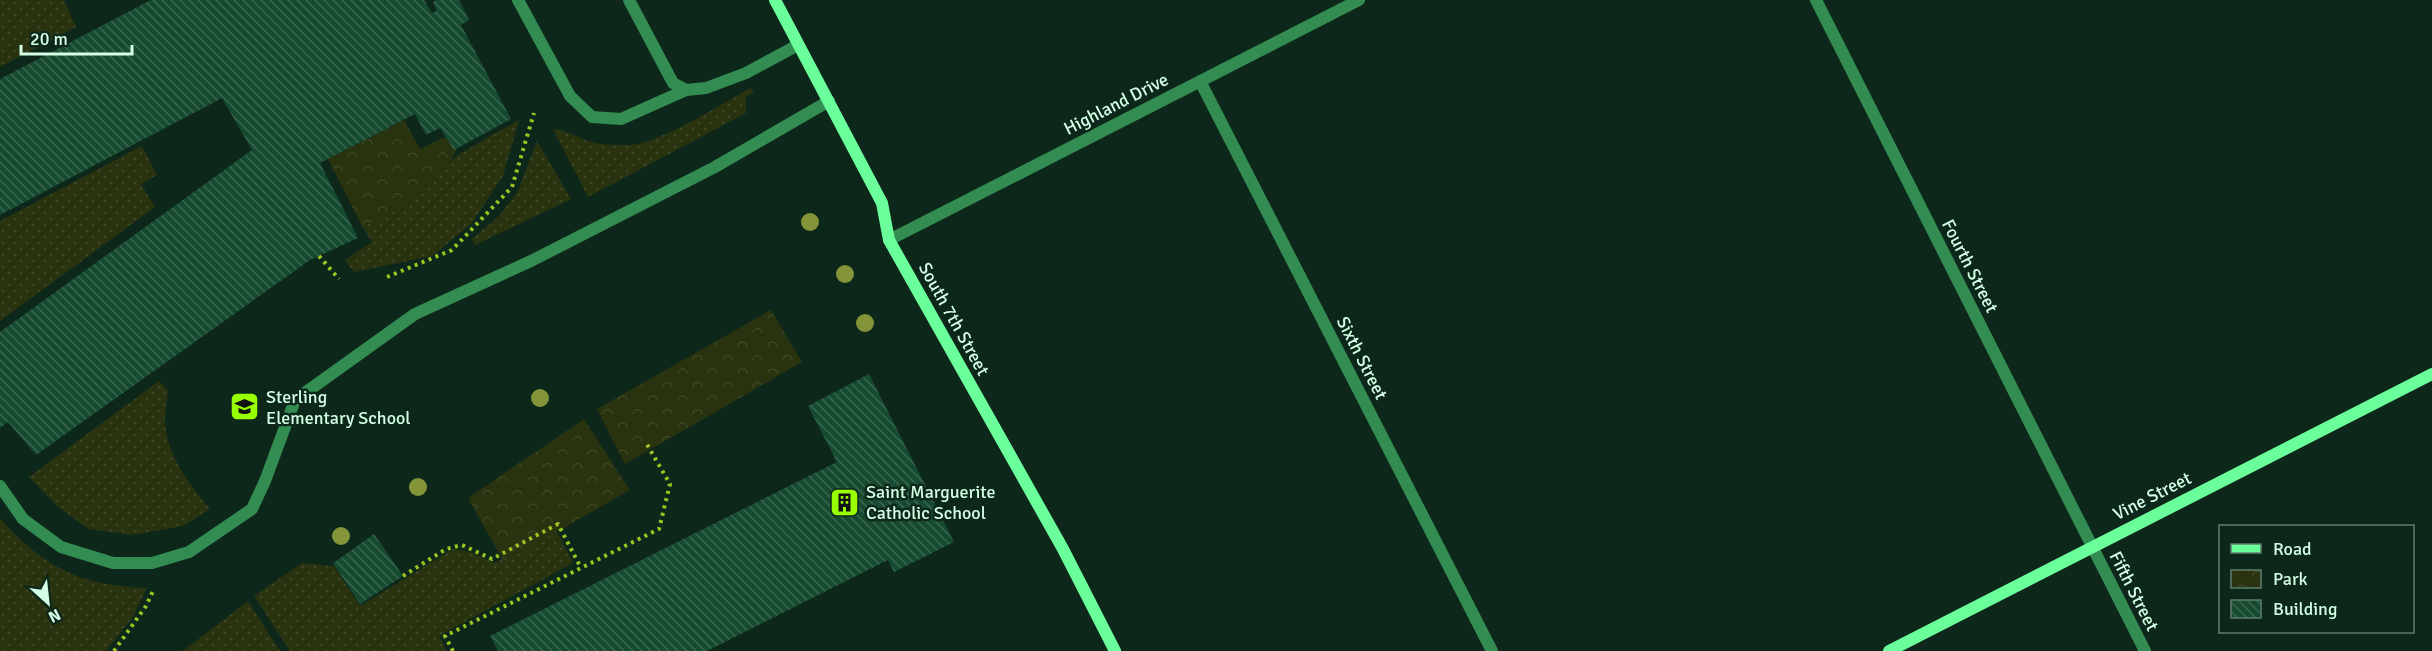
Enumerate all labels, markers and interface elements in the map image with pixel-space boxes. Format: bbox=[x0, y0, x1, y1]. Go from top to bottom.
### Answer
scale bar bbox=[21, 18, 132, 56]
text: 20 m bbox=[30, 28, 68, 50]
street label: Highland Drive bbox=[1060, 68, 1172, 140]
street label: Fourth Street bbox=[1937, 216, 2003, 316]
street label: South 7th Street bbox=[914, 259, 994, 379]
street label: Sixth Street bbox=[1332, 313, 1392, 403]
place label: Sterling Elementary School bbox=[266, 386, 411, 429]
school or university icon: Sterling Elementary School bbox=[229, 391, 261, 423]
street label: Vine Street bbox=[2109, 467, 2195, 525]
place label: Saint Marguerite Catholic School bbox=[866, 481, 995, 524]
building icon: Saint Marguerite Catholic School bbox=[829, 486, 861, 518]
legend bbox=[2219, 525, 2414, 633]
text: Road bbox=[2273, 538, 2312, 560]
street label: Fifth Street bbox=[2105, 547, 2163, 635]
text: Park bbox=[2273, 568, 2308, 590]
north arrow bbox=[18, 573, 78, 633]
text: Building bbox=[2273, 598, 2337, 620]
text: N bbox=[45, 604, 64, 627]

